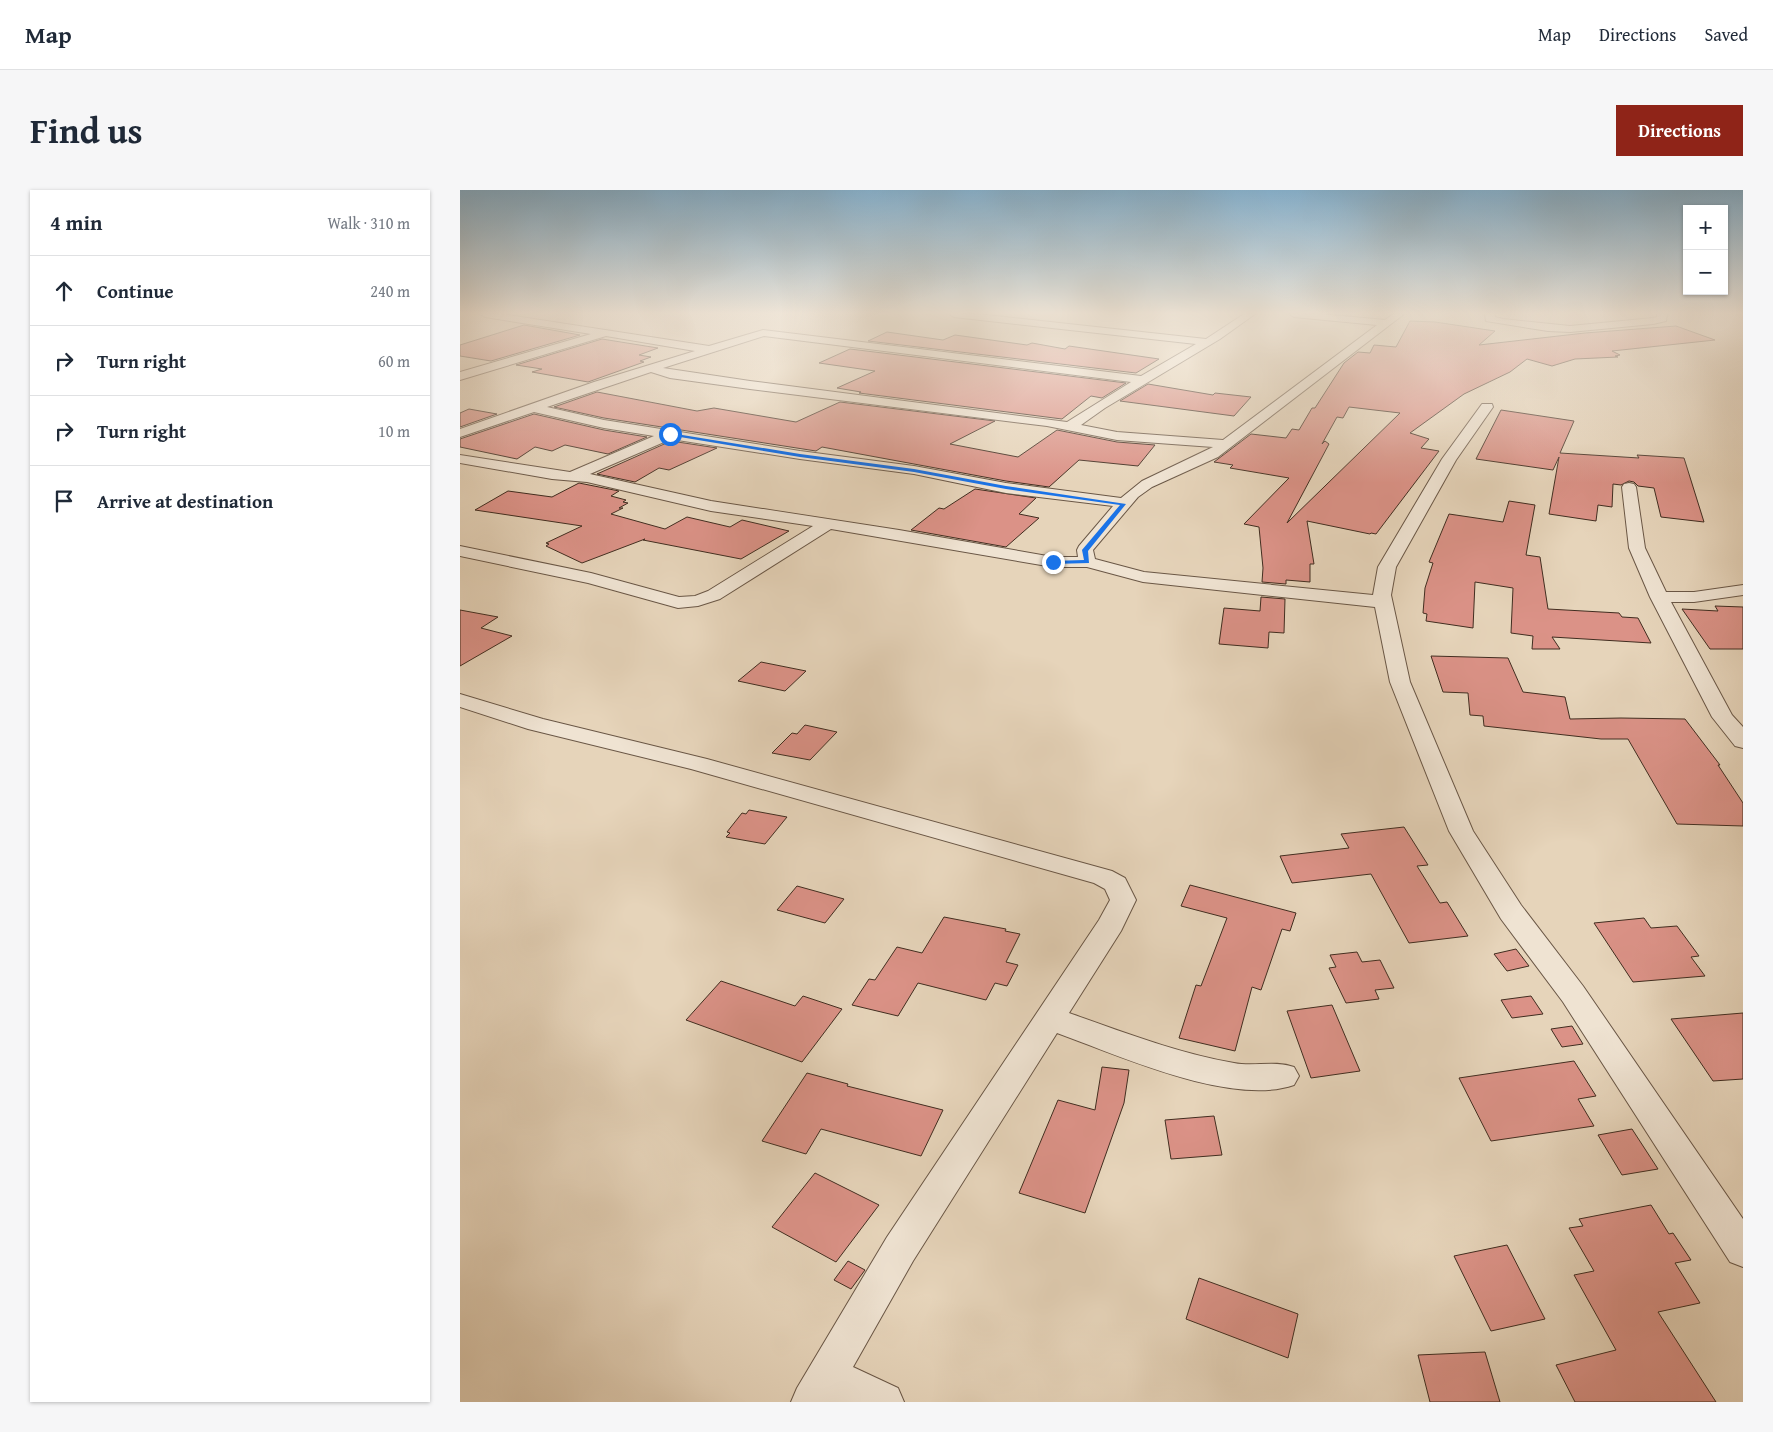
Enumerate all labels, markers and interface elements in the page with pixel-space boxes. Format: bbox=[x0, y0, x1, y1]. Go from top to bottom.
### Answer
text: Map bbox=[25, 17, 72, 52]
text: Map bbox=[1538, 21, 1571, 48]
text: Directions bbox=[1599, 21, 1676, 48]
text: Saved bbox=[1704, 21, 1748, 48]
text: Find us bbox=[30, 105, 143, 156]
button: Directions bbox=[1616, 105, 1743, 156]
map controls bbox=[1683, 205, 1728, 295]
button: + bbox=[1683, 205, 1728, 250]
text: 4 min bbox=[50, 207, 102, 238]
text: Walk · 310 m bbox=[327, 211, 410, 235]
button: − bbox=[1683, 250, 1728, 295]
icon: ahead bbox=[50, 277, 78, 305]
text: Continue bbox=[97, 277, 174, 305]
text: 240 m bbox=[370, 279, 410, 303]
icon: right bbox=[50, 347, 78, 375]
text: Turn right bbox=[97, 347, 186, 375]
text: 60 m bbox=[378, 349, 410, 373]
icon: right bbox=[50, 417, 78, 445]
text: Turn right bbox=[97, 417, 186, 445]
text: 10 m bbox=[378, 419, 410, 443]
route start bbox=[659, 423, 682, 446]
icon: arrive bbox=[50, 487, 78, 515]
text: Arrive at destination bbox=[97, 487, 273, 515]
route end bbox=[1042, 551, 1065, 574]

